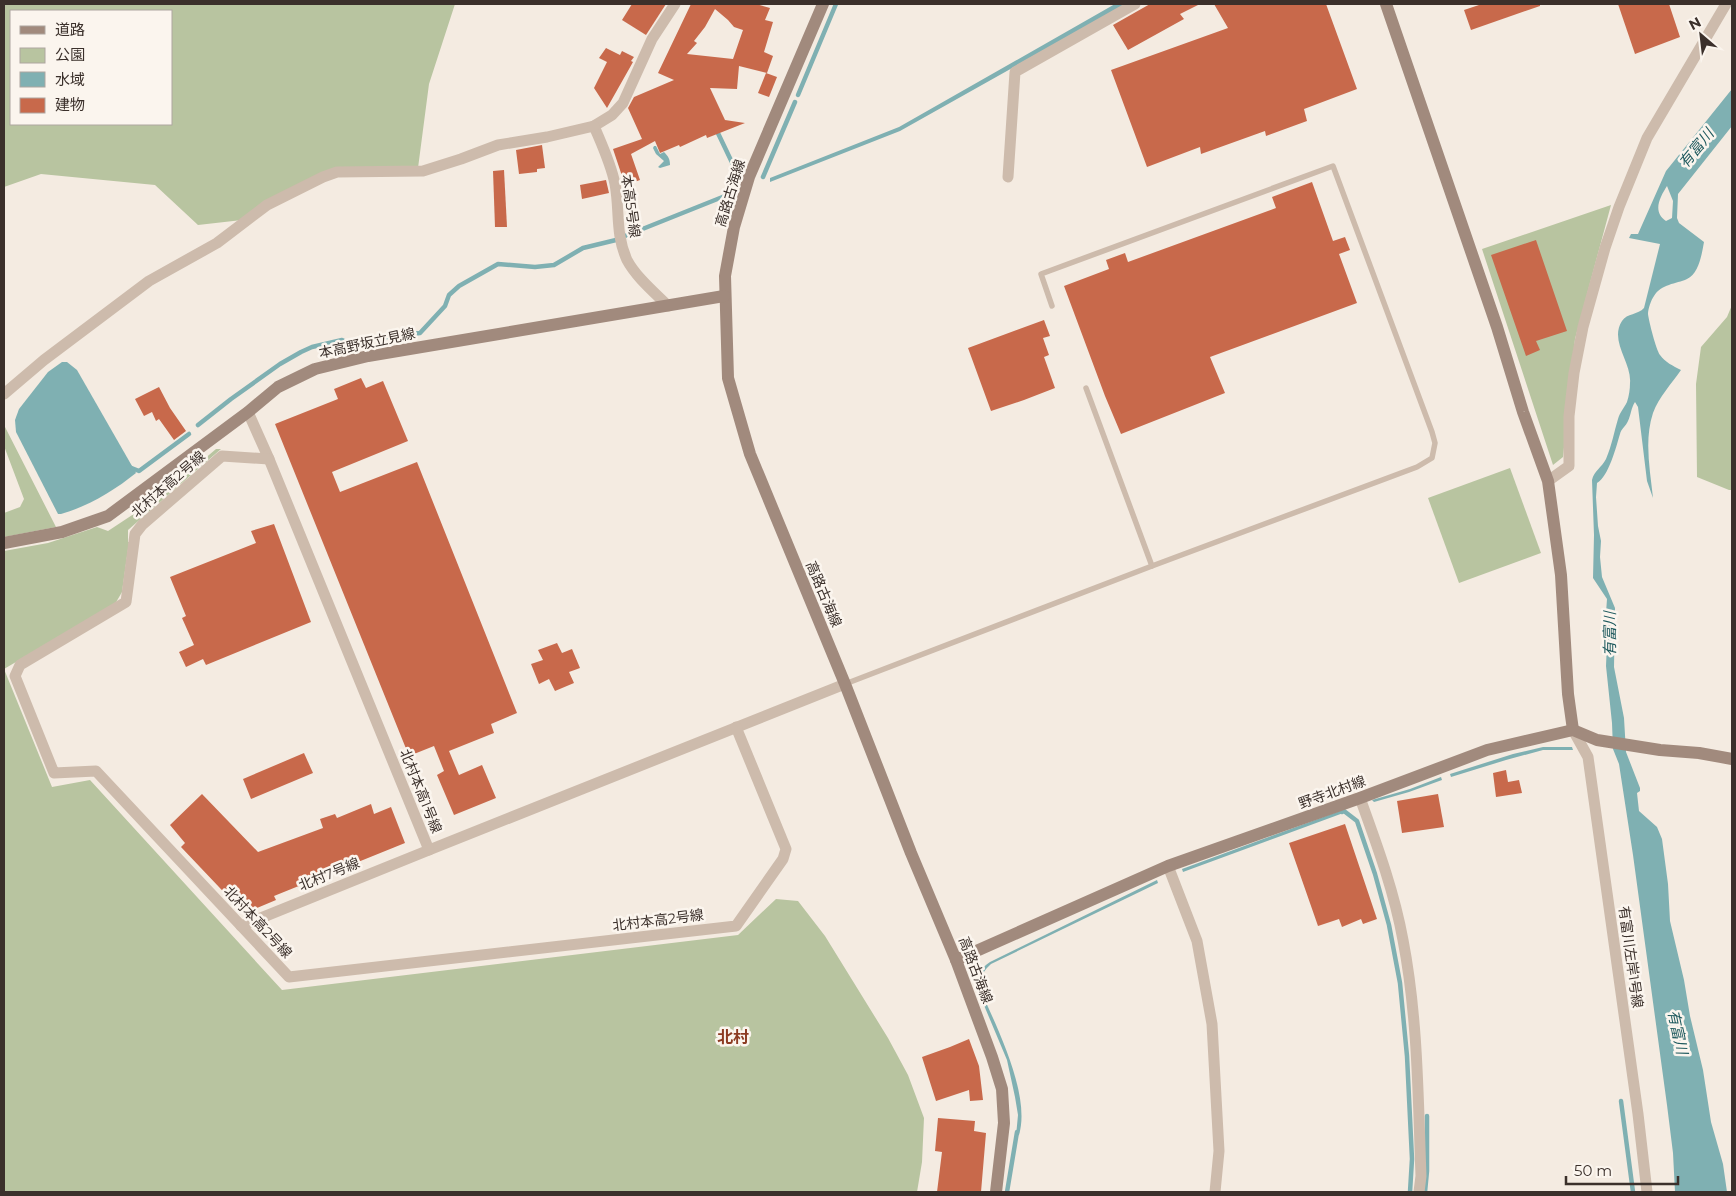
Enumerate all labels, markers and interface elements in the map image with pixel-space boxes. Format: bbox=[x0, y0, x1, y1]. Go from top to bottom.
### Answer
legend bbox=[10, 10, 172, 125]
north arrow bbox=[1676, 10, 1726, 60]
text: N bbox=[1686, 13, 1704, 34]
text: 道路 bbox=[55, 20, 85, 39]
text: 公園 bbox=[55, 45, 85, 64]
text: 水域 bbox=[55, 70, 85, 89]
text: 建物 bbox=[55, 95, 85, 114]
water label: 有富川 bbox=[1674, 123, 1719, 171]
street label: 高路古海線 bbox=[711, 157, 749, 229]
street label: 本高5号線 bbox=[618, 173, 644, 239]
street label: 本高野坂立見線 bbox=[317, 324, 417, 362]
street label: 北村本高2号線 bbox=[127, 447, 209, 521]
street label: 高路古海線 bbox=[802, 558, 846, 630]
water label: 有富川 bbox=[1600, 610, 1619, 657]
street label: 北村本高1号線 bbox=[396, 746, 446, 836]
street label: 野寺北村線 bbox=[1296, 772, 1368, 812]
street label: 北村7号線 bbox=[296, 854, 362, 894]
street label: 北村本高2号線 bbox=[220, 882, 296, 962]
street label: 北村本高2号線 bbox=[611, 905, 705, 935]
street label: 有富川左岸1号線 bbox=[1615, 905, 1647, 1009]
street label: 高路古海線 bbox=[955, 934, 997, 1006]
water label: 有富川 bbox=[1664, 1008, 1692, 1058]
district label: 北村 bbox=[717, 1028, 749, 1047]
scale bar bbox=[1566, 1154, 1678, 1186]
text: 50 m bbox=[1574, 1161, 1612, 1180]

